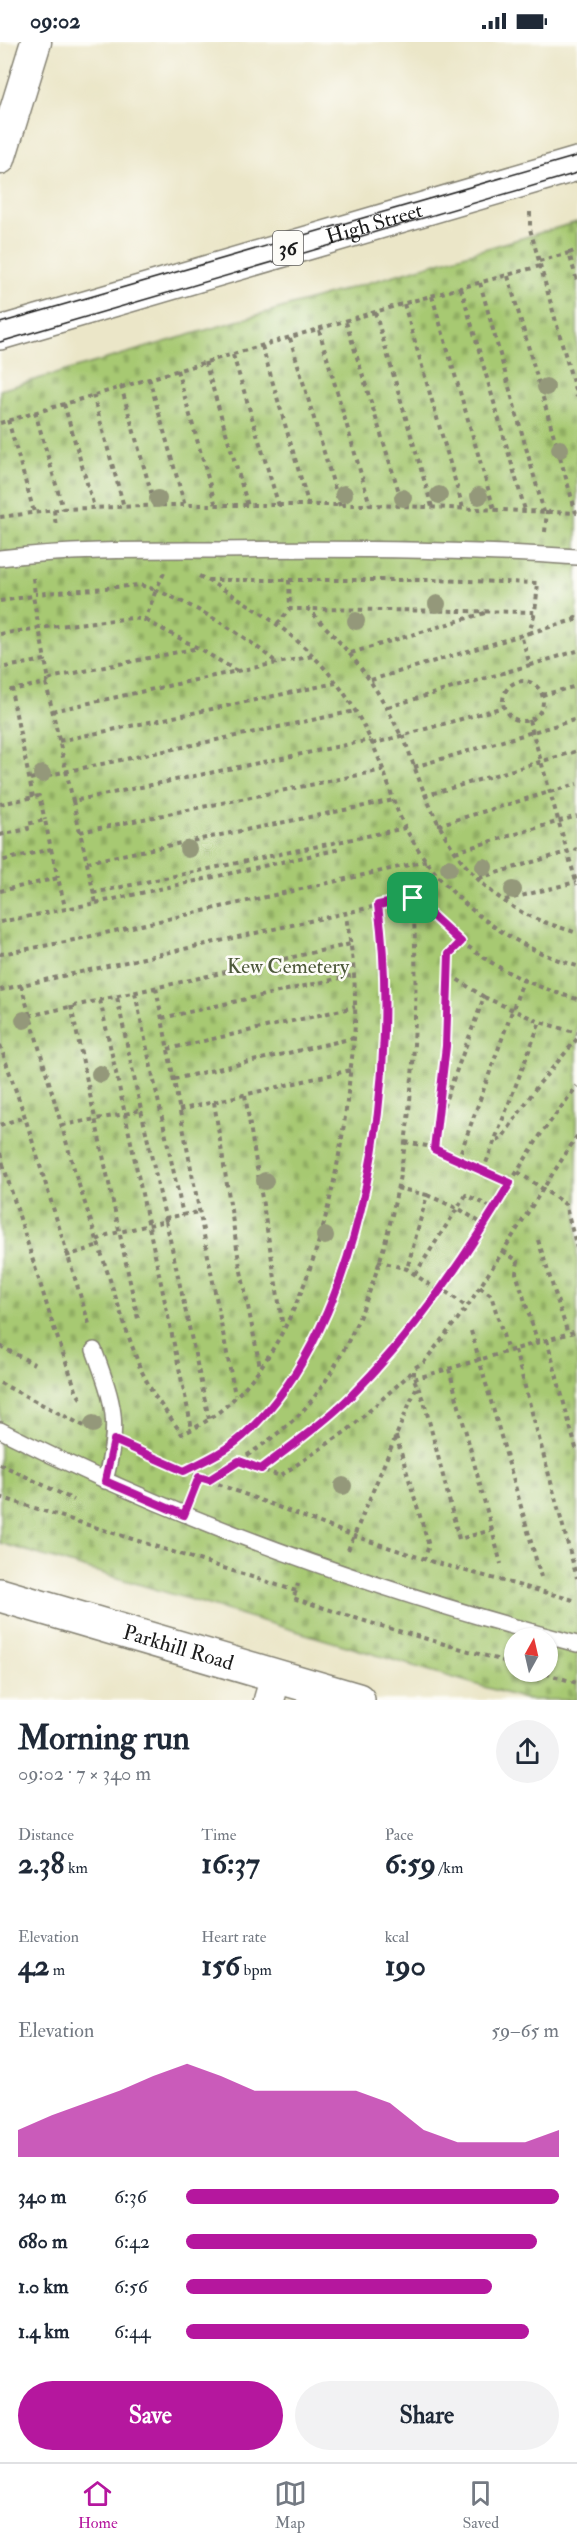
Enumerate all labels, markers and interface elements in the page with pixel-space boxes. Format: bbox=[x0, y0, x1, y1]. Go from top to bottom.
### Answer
text: 09:02 bbox=[30, 7, 80, 35]
street label: High Street bbox=[323, 196, 426, 250]
road number: 36 bbox=[273, 231, 303, 265]
pin bbox=[387, 872, 438, 923]
icon: arrive bbox=[396, 881, 429, 914]
park label: Kew Cemetery bbox=[227, 953, 350, 980]
street label: Parkhill Road bbox=[120, 1618, 238, 1677]
north arrow bbox=[504, 1628, 558, 1682]
map controls bbox=[504, 1628, 558, 1682]
text: Morning run bbox=[18, 1718, 190, 1759]
button: share bbox=[496, 1720, 559, 1783]
text: 09:02 · 7 × 340 m bbox=[18, 1761, 151, 1786]
text: Distance bbox=[18, 1825, 74, 1845]
text: Time bbox=[201, 1825, 236, 1845]
text: Pace bbox=[385, 1825, 413, 1845]
text: 2.38 bbox=[18, 1845, 65, 1882]
text: 16:37 bbox=[201, 1845, 260, 1882]
text: 6:59 bbox=[385, 1845, 436, 1882]
text: km bbox=[65, 1858, 88, 1878]
text: /km bbox=[436, 1858, 463, 1878]
text: Elevation bbox=[18, 1927, 79, 1947]
text: Heart rate bbox=[201, 1927, 266, 1947]
text: kcal bbox=[385, 1927, 409, 1947]
text: 42 bbox=[18, 1947, 49, 1984]
text: 156 bbox=[201, 1947, 240, 1984]
text: 190 bbox=[385, 1947, 426, 1984]
text: m bbox=[49, 1960, 65, 1980]
text: bpm bbox=[240, 1960, 272, 1980]
text: Elevation bbox=[18, 2018, 94, 2043]
text: 59–65 m bbox=[491, 2018, 559, 2043]
text: 340 m bbox=[18, 2184, 66, 2209]
text: 6:36 bbox=[114, 2184, 147, 2209]
text: 680 m bbox=[18, 2229, 67, 2254]
text: 6:42 bbox=[114, 2229, 150, 2254]
text: 1.0 km bbox=[18, 2274, 69, 2299]
text: 6:56 bbox=[114, 2274, 148, 2299]
text: 1.4 km bbox=[18, 2319, 69, 2344]
text: 6:44 bbox=[114, 2319, 151, 2344]
button: Save bbox=[18, 2381, 283, 2450]
button: Share bbox=[295, 2381, 559, 2450]
tab: Home bbox=[78, 2477, 118, 2533]
tab: Map bbox=[274, 2477, 307, 2533]
tab: Saved bbox=[462, 2477, 499, 2533]

